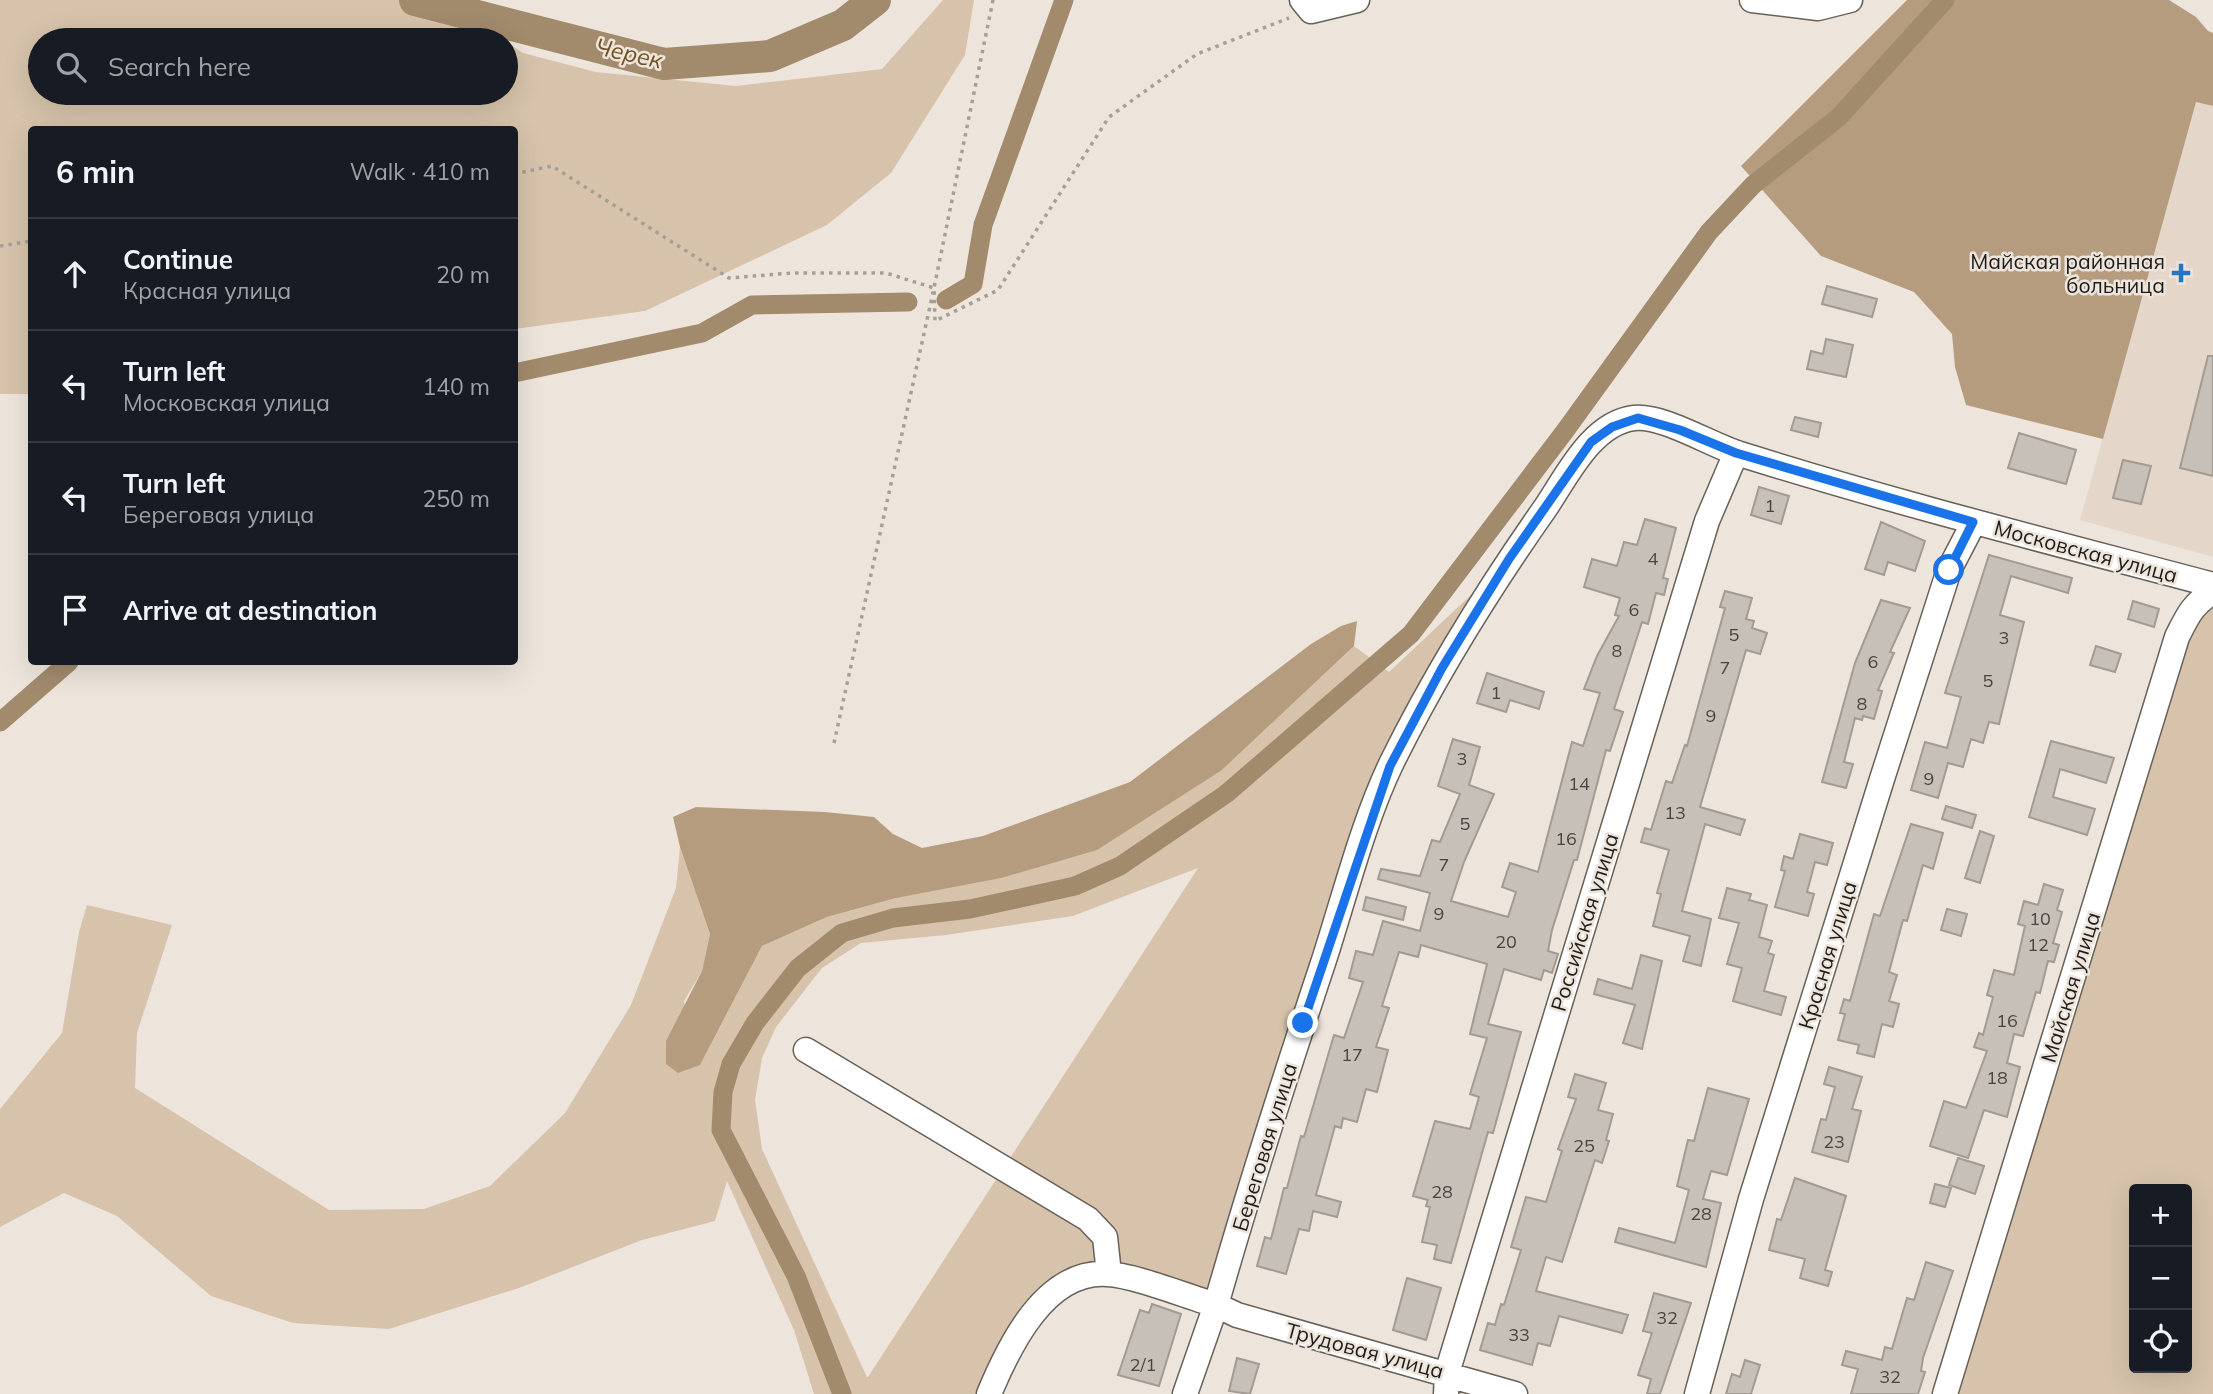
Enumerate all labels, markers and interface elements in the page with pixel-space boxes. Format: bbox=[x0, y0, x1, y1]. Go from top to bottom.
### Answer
search box bbox=[28, 28, 518, 105]
water label: Черек bbox=[593, 31, 666, 75]
icon: search bbox=[52, 48, 90, 86]
text: Search here bbox=[108, 50, 251, 83]
text: 6 min bbox=[56, 153, 135, 191]
text: Walk · 410 m bbox=[350, 157, 490, 186]
text: Continue bbox=[123, 243, 233, 276]
place label: Майская районная больница bbox=[1970, 248, 2165, 298]
icon: ahead bbox=[56, 255, 94, 293]
text: 20 m bbox=[436, 260, 490, 289]
marker: Майская районная больница bbox=[2171, 263, 2191, 283]
text: Красная улица bbox=[123, 276, 291, 305]
text: Turn left bbox=[123, 355, 225, 388]
icon: left bbox=[56, 367, 94, 405]
text: 140 m bbox=[422, 372, 490, 401]
text: Московская улица bbox=[123, 388, 330, 417]
text: Turn left bbox=[123, 467, 225, 500]
icon: left bbox=[56, 479, 94, 517]
text: 250 m bbox=[422, 484, 490, 513]
house number: 1 bbox=[1765, 494, 1775, 517]
text: Береговая улица bbox=[123, 500, 314, 529]
street label: Московская улица bbox=[1991, 514, 2181, 588]
house number: 4 bbox=[1648, 547, 1659, 570]
route start bbox=[1933, 554, 1964, 585]
icon: arrive bbox=[56, 591, 94, 629]
text: Arrive at destination bbox=[123, 594, 378, 627]
house number: 6 bbox=[1629, 598, 1639, 621]
house number: 5 bbox=[1729, 623, 1740, 646]
house number: 3 bbox=[1999, 626, 2009, 649]
house number: 8 bbox=[1612, 639, 1622, 662]
house number: 6 bbox=[1868, 650, 1878, 673]
house number: 7 bbox=[1720, 656, 1730, 679]
house number: 5 bbox=[1983, 669, 1994, 692]
house number: 1 bbox=[1491, 681, 1501, 704]
house number: 8 bbox=[1857, 692, 1867, 715]
house number: 9 bbox=[1706, 704, 1716, 727]
house number: 3 bbox=[1457, 747, 1467, 770]
house number: 9 bbox=[1924, 767, 1934, 790]
house number: 14 bbox=[1568, 772, 1590, 795]
house number: 13 bbox=[1664, 801, 1686, 824]
house number: 5 bbox=[1460, 812, 1471, 835]
house number: 16 bbox=[1555, 827, 1577, 850]
street label: Российская улица bbox=[1545, 830, 1623, 1014]
house number: 7 bbox=[1439, 853, 1449, 876]
street label: Красная улица bbox=[1792, 878, 1862, 1032]
house number: 9 bbox=[1434, 902, 1444, 925]
house number: 10 bbox=[2029, 907, 2051, 930]
street label: Майская улица bbox=[2035, 908, 2105, 1066]
house number: 20 bbox=[1495, 930, 1517, 953]
house number: 12 bbox=[2027, 933, 2049, 956]
route end bbox=[1287, 1007, 1318, 1038]
house number: 16 bbox=[1996, 1009, 2018, 1032]
house number: 17 bbox=[1341, 1043, 1363, 1066]
street label: Береговая улица bbox=[1226, 1060, 1302, 1234]
house number: 18 bbox=[1986, 1066, 2008, 1089]
house number: 23 bbox=[1823, 1130, 1845, 1153]
house number: 25 bbox=[1573, 1134, 1595, 1157]
house number: 28 bbox=[1431, 1180, 1453, 1203]
map controls bbox=[2129, 1184, 2192, 1373]
button: + bbox=[2129, 1184, 2192, 1247]
house number: 28 bbox=[1690, 1202, 1712, 1225]
button: − bbox=[2129, 1247, 2192, 1310]
house number: 32 bbox=[1656, 1306, 1678, 1329]
button: locate bbox=[2129, 1310, 2192, 1373]
street label: Трудовая улица bbox=[1283, 1316, 1447, 1384]
house number: 33 bbox=[1508, 1323, 1530, 1346]
house number: 2/1 bbox=[1130, 1353, 1156, 1376]
house number: 32 bbox=[1879, 1365, 1901, 1388]

